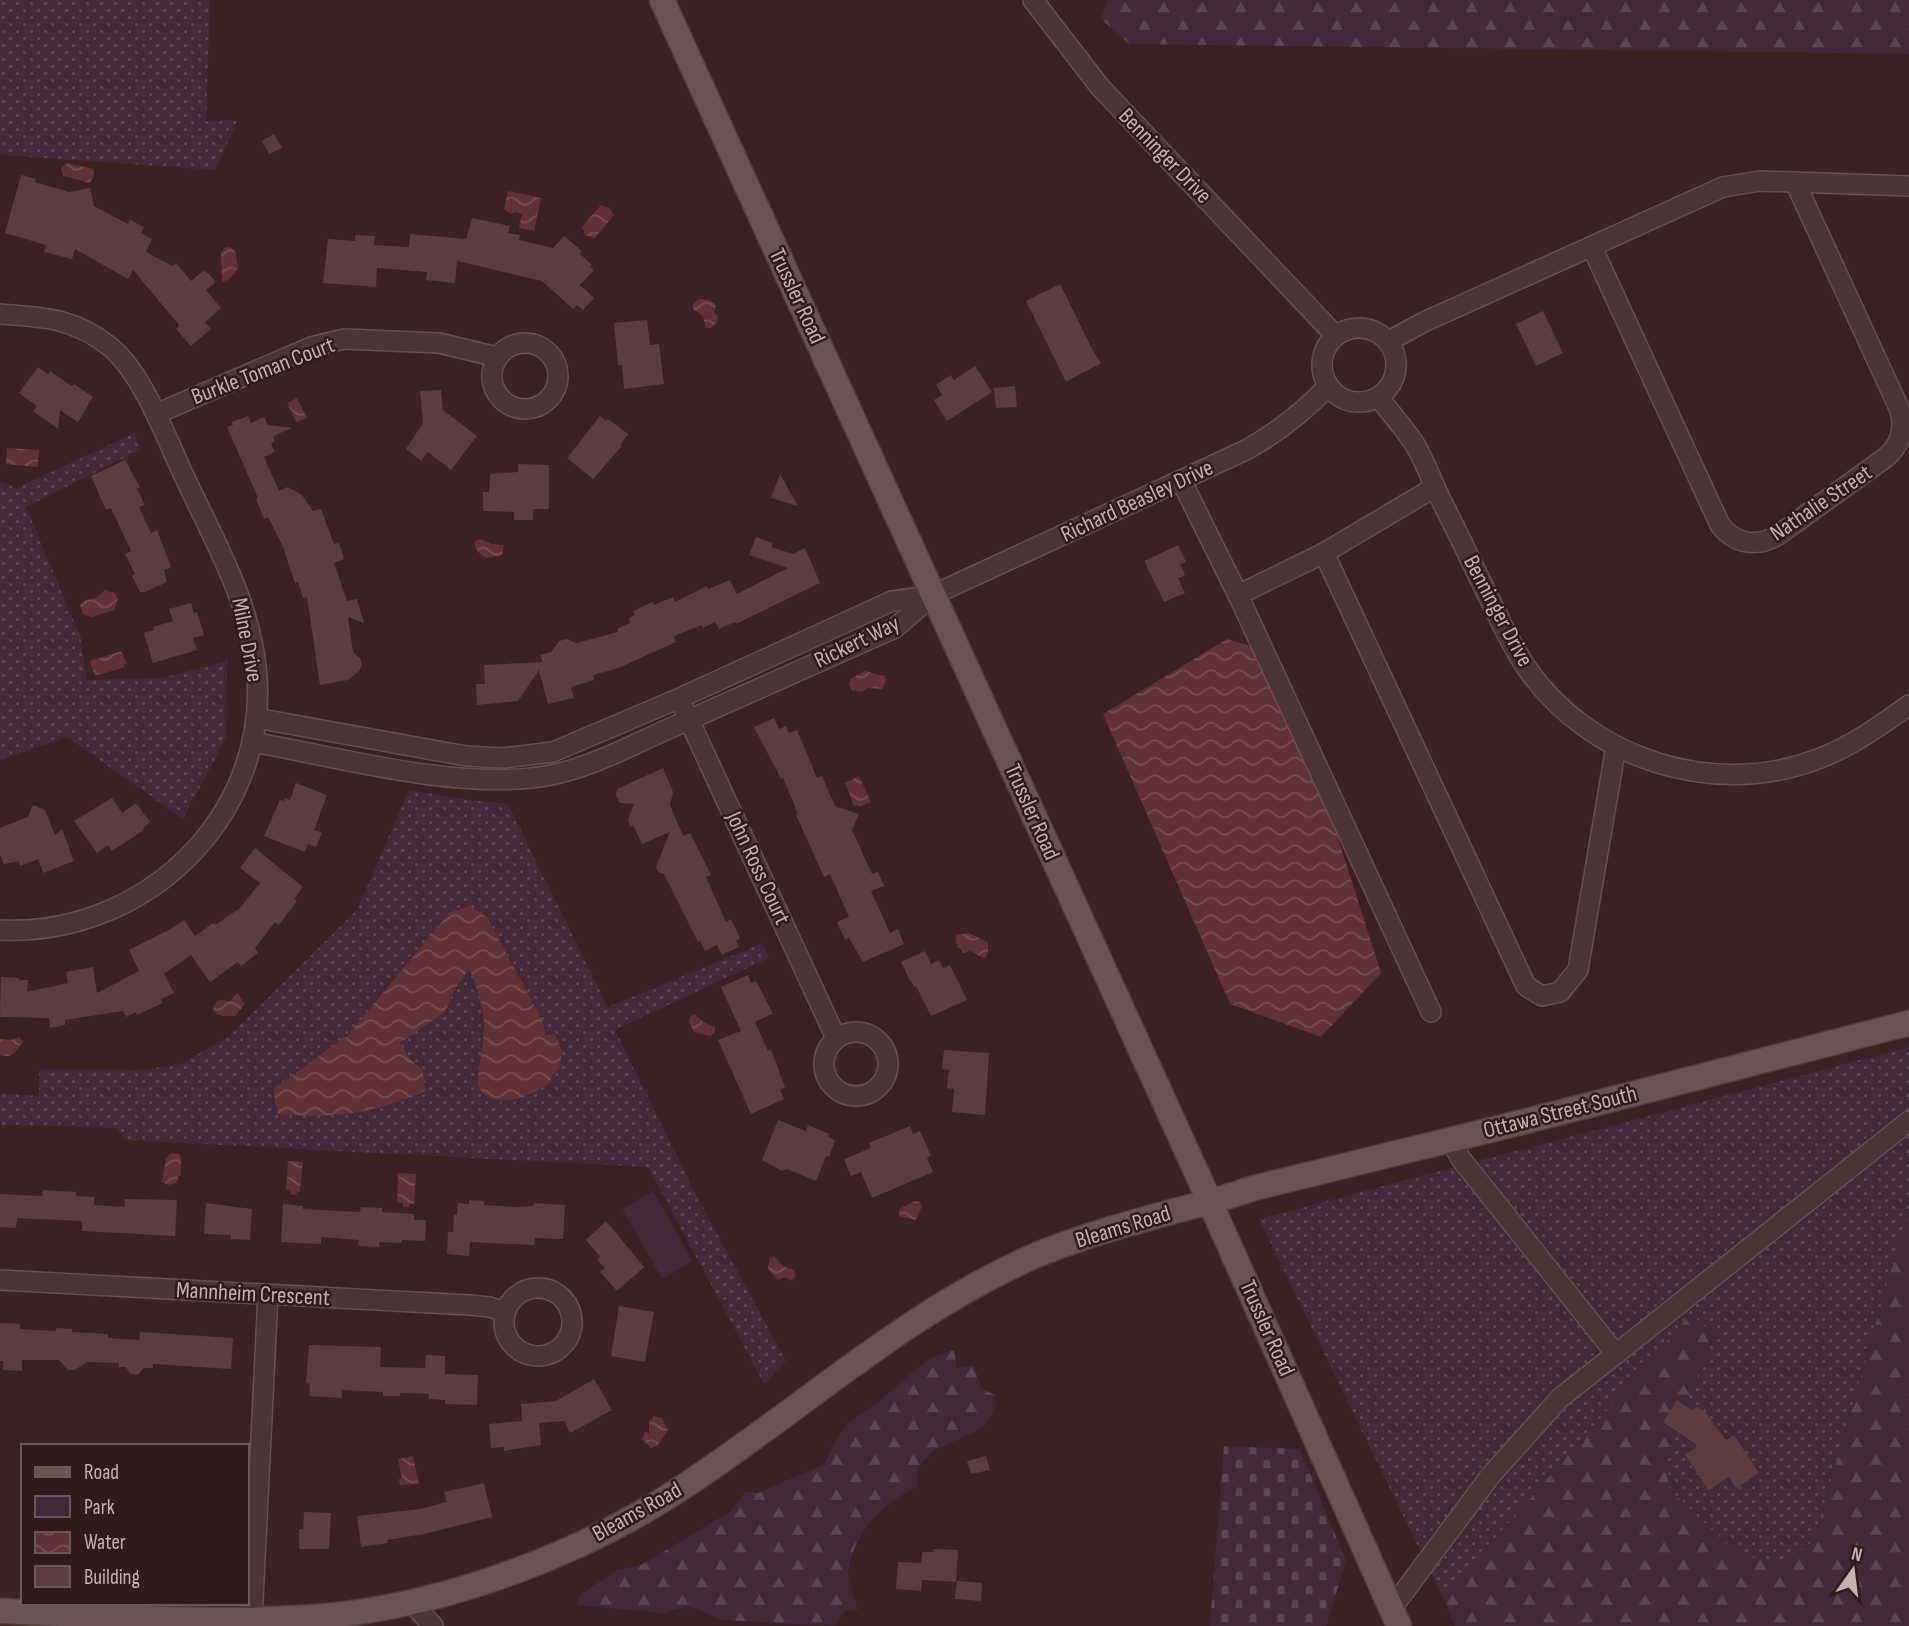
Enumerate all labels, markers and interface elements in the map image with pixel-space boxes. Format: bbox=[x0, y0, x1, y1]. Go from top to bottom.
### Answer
street label: Benninger Drive bbox=[1113, 102, 1217, 210]
street label: Trussler Road bbox=[763, 244, 831, 348]
street label: Burkle Toman Court bbox=[188, 331, 338, 411]
street label: Richard Beasley Drive bbox=[1056, 453, 1218, 549]
street label: Nathalie Street bbox=[1765, 459, 1877, 547]
street label: Benninger Drive bbox=[1457, 551, 1539, 671]
street label: Milne Drive bbox=[225, 596, 269, 684]
street label: Rickert Way bbox=[810, 609, 904, 675]
street label: Trussler Road bbox=[998, 760, 1066, 864]
street label: John Ross Court bbox=[719, 806, 796, 929]
street label: Ottawa Street South bbox=[1480, 1079, 1640, 1145]
street label: Bleams Road bbox=[1072, 1199, 1174, 1255]
street label: Mannheim Crescent bbox=[175, 1276, 331, 1312]
street label: Trussler Road bbox=[1233, 1276, 1301, 1380]
legend bbox=[21, 1444, 248, 1605]
text: Road bbox=[84, 1460, 119, 1485]
street label: Bleams Road bbox=[588, 1476, 686, 1548]
text: Park bbox=[84, 1495, 115, 1520]
text: Water bbox=[84, 1530, 126, 1555]
north arrow bbox=[1818, 1535, 1888, 1605]
text: N bbox=[1849, 1543, 1864, 1567]
text: Building bbox=[84, 1565, 140, 1590]

